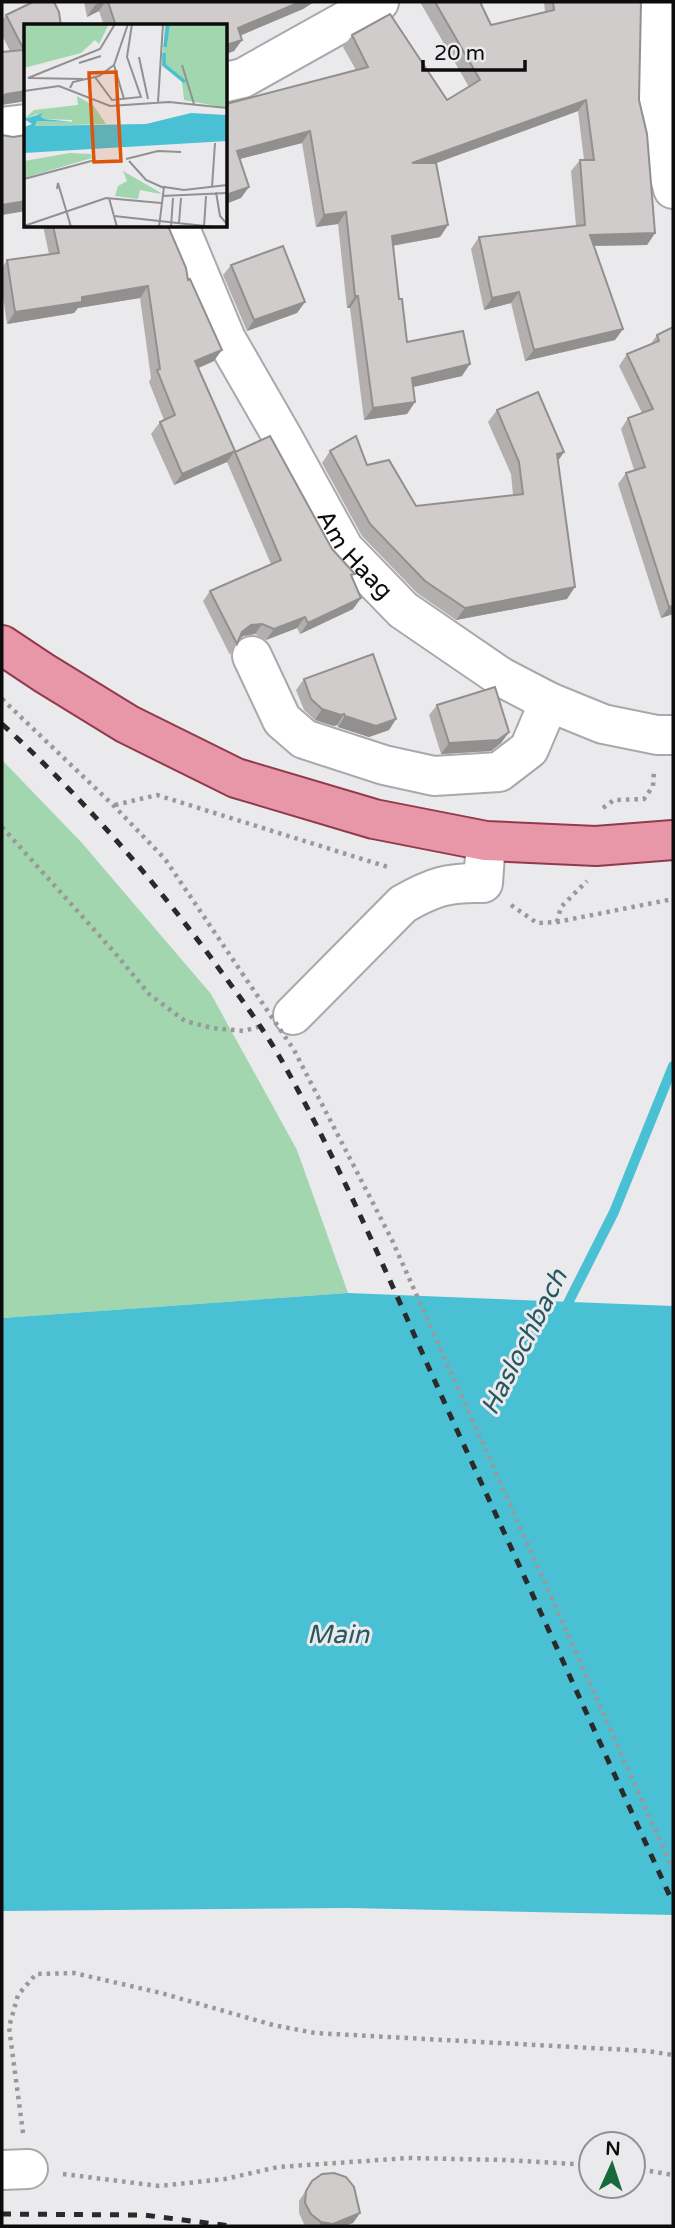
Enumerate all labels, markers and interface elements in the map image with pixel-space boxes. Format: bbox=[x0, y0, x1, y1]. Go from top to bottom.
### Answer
inset map bbox=[24, 24, 228, 228]
scale bar bbox=[423, 28, 524, 72]
text: 20 m bbox=[434, 41, 485, 66]
street label: Am Haag bbox=[311, 505, 399, 605]
water label: Haslochbach bbox=[474, 1263, 575, 1420]
water label: Main bbox=[307, 1619, 370, 1650]
north arrow bbox=[577, 2130, 647, 2200]
text: N bbox=[605, 2138, 621, 2160]

